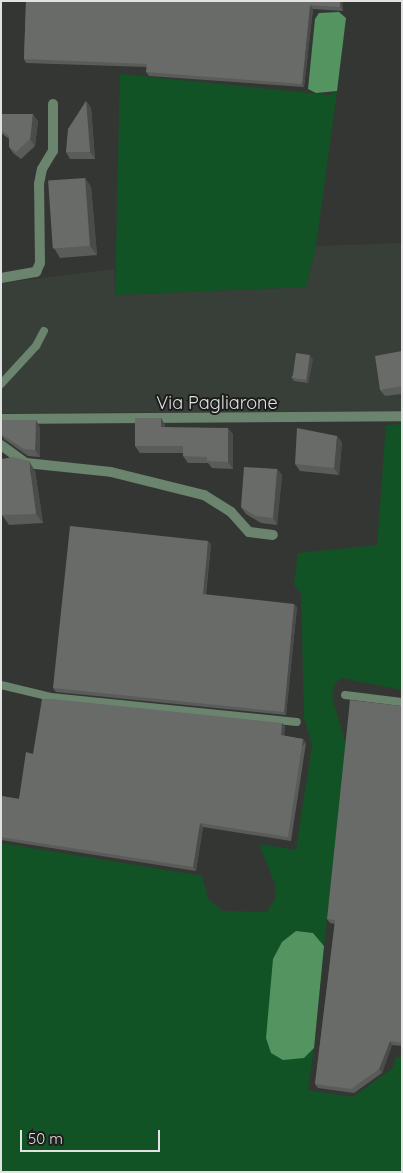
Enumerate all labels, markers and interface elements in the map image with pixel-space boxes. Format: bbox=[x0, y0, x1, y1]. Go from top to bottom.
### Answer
street label: Via Pagliarone bbox=[156, 392, 278, 414]
scale bar bbox=[22, 1120, 162, 1152]
text: 50 m bbox=[28, 1129, 63, 1148]

